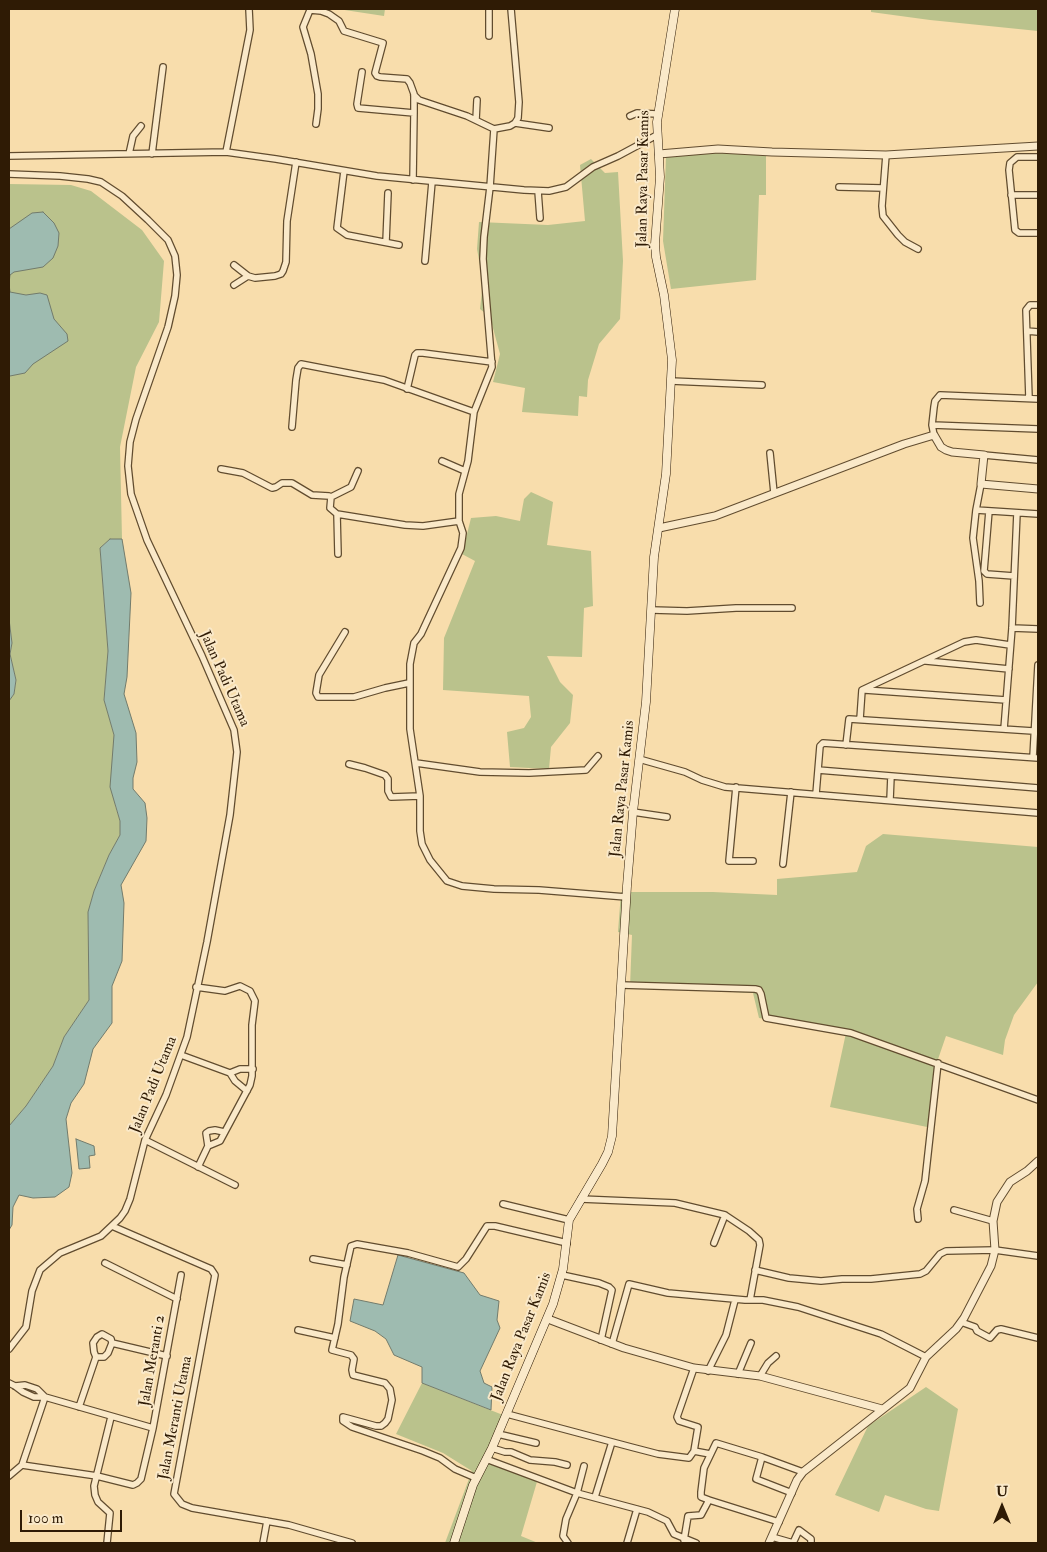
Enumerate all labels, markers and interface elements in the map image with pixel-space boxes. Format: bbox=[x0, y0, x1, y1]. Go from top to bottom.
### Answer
street label: Jalan Raya Pasar Kamis bbox=[634, 110, 654, 248]
street label: Jalan Padi Utama bbox=[195, 628, 253, 730]
street label: Jalan Raya Pasar Kamis bbox=[607, 720, 639, 858]
street label: Jalan Padi Utama bbox=[126, 1034, 182, 1136]
street label: Jalan Raya Pasar Kamis bbox=[488, 1270, 556, 1404]
street label: Jalan Meranti 2 bbox=[136, 1314, 170, 1408]
street label: Jalan Meranti Utama bbox=[155, 1355, 197, 1481]
north arrow bbox=[977, 1482, 1027, 1532]
text: U bbox=[996, 1483, 1008, 1500]
scale bar bbox=[22, 1500, 125, 1532]
text: 100 m bbox=[28, 1509, 63, 1528]

